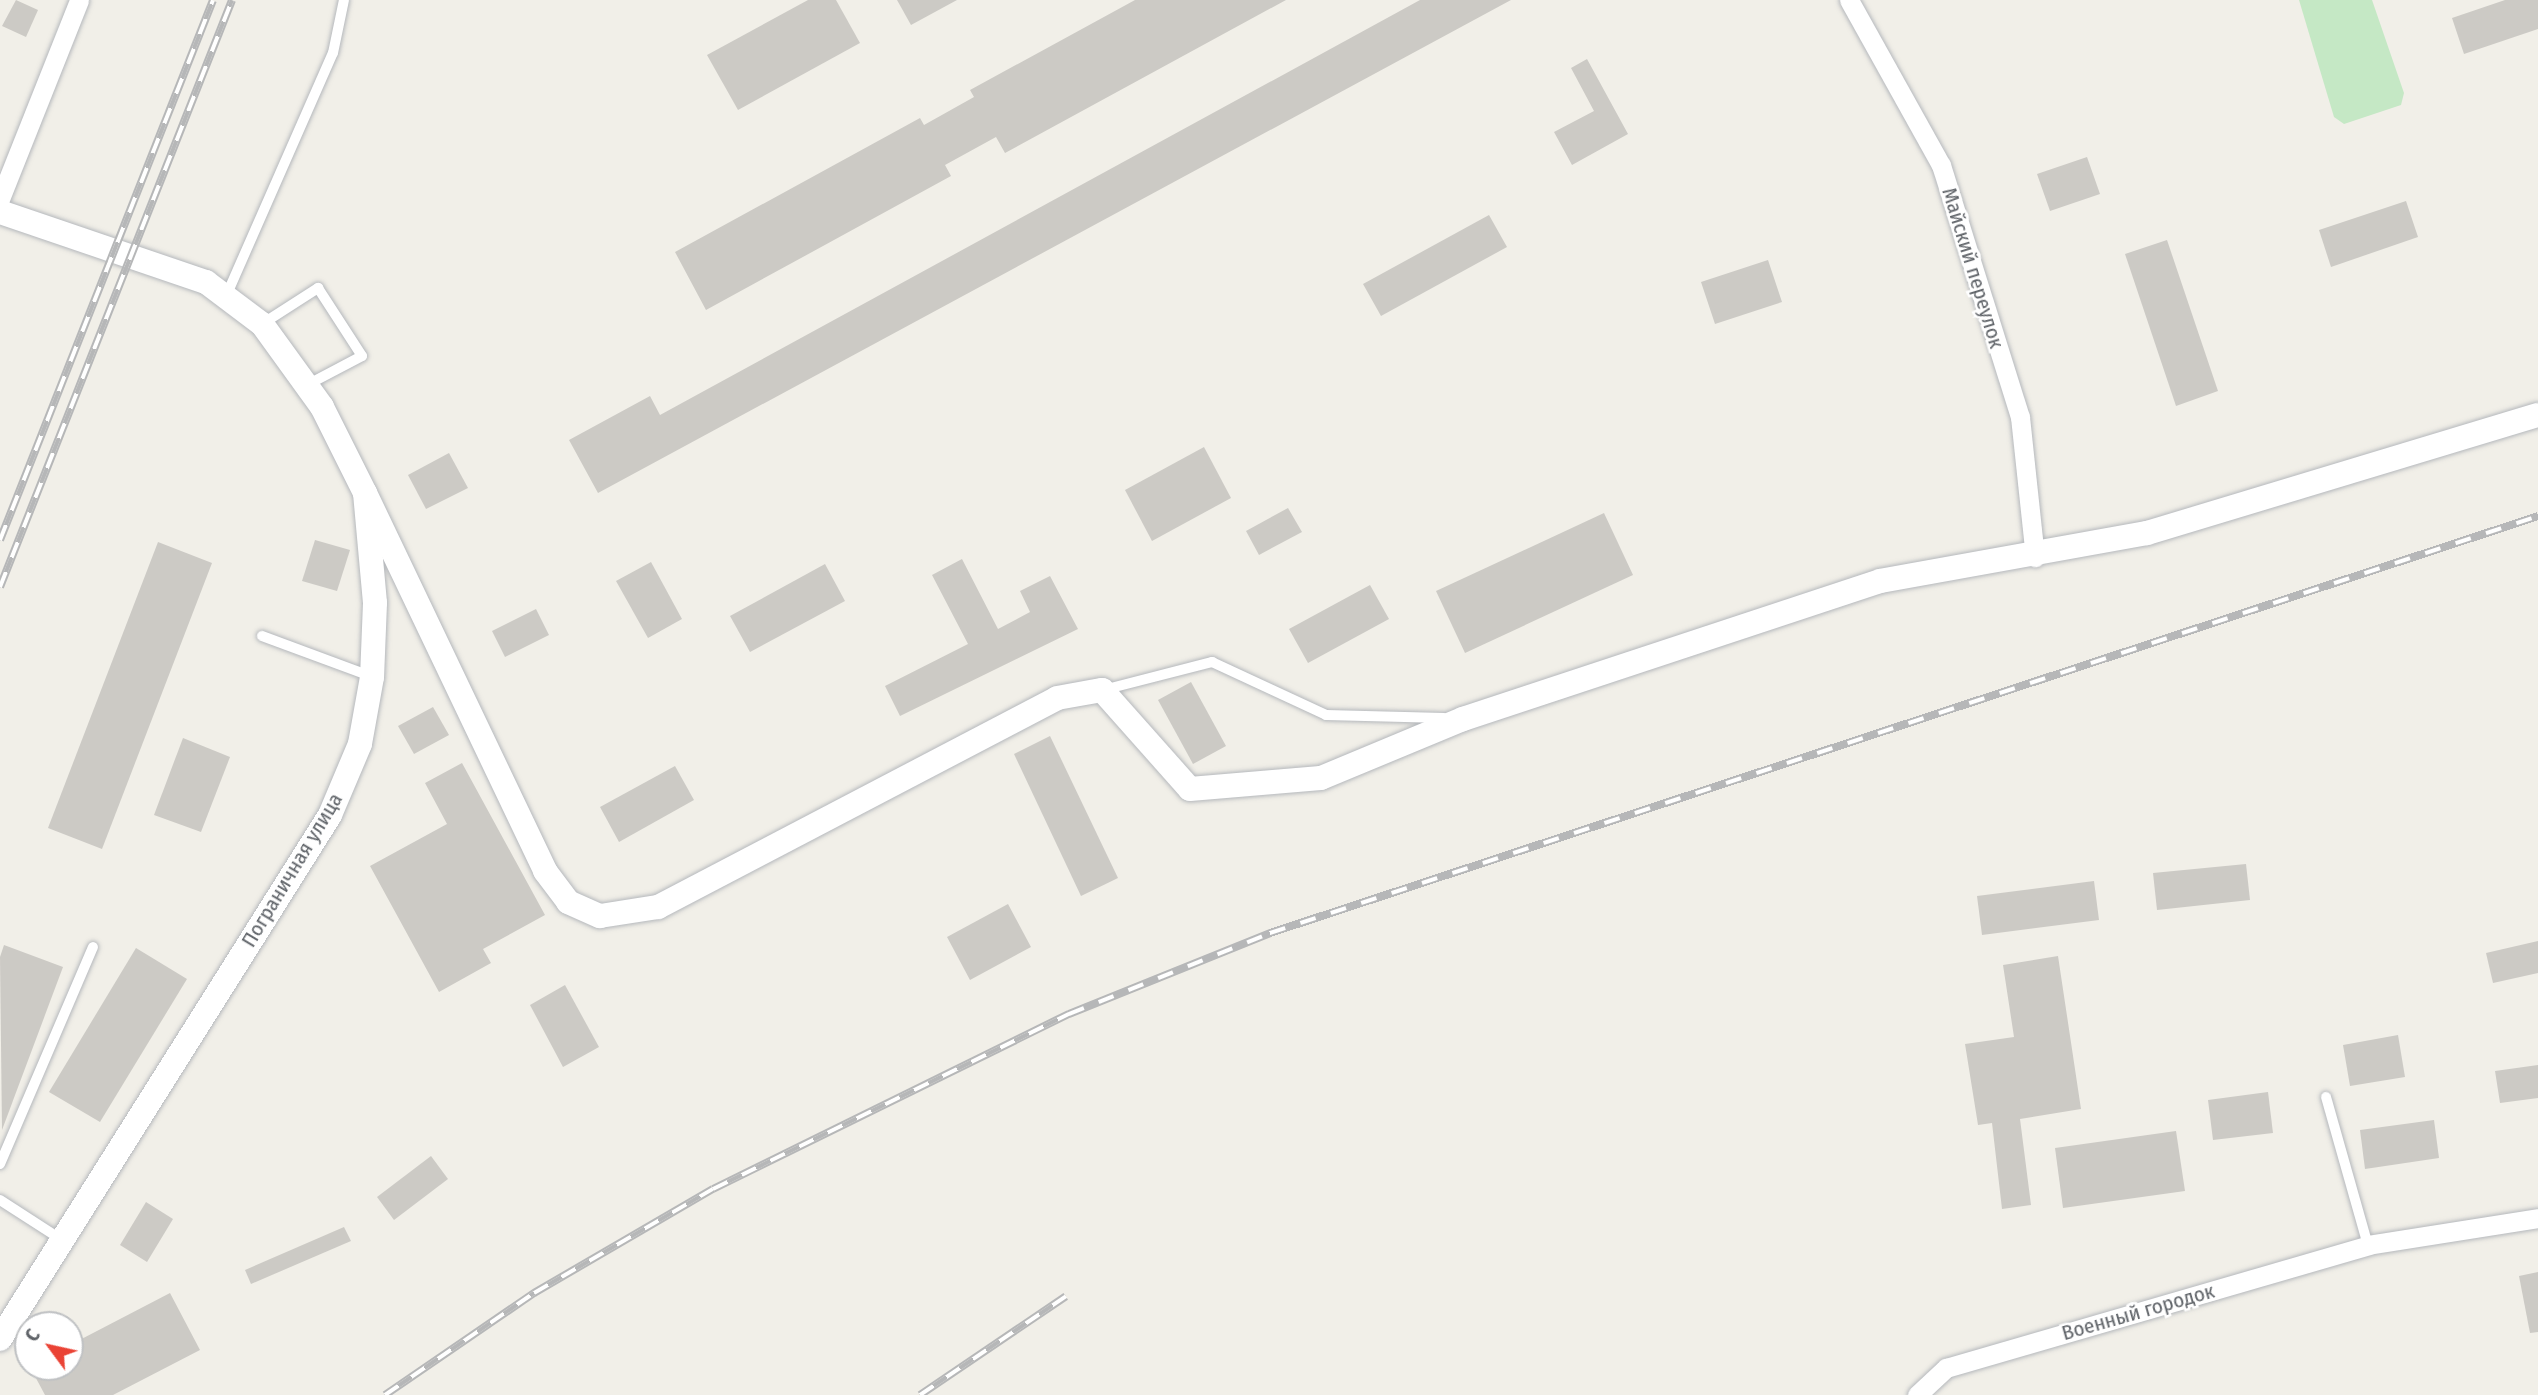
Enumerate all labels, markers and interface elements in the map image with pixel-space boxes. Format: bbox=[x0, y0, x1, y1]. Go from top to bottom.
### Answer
street label: Майский переулок bbox=[1937, 185, 2009, 351]
street label: Пограничная улица bbox=[236, 788, 348, 952]
street label: Военный городок bbox=[2059, 1278, 2217, 1346]
north arrow bbox=[14, 1311, 84, 1381]
text: С bbox=[20, 1325, 45, 1346]

